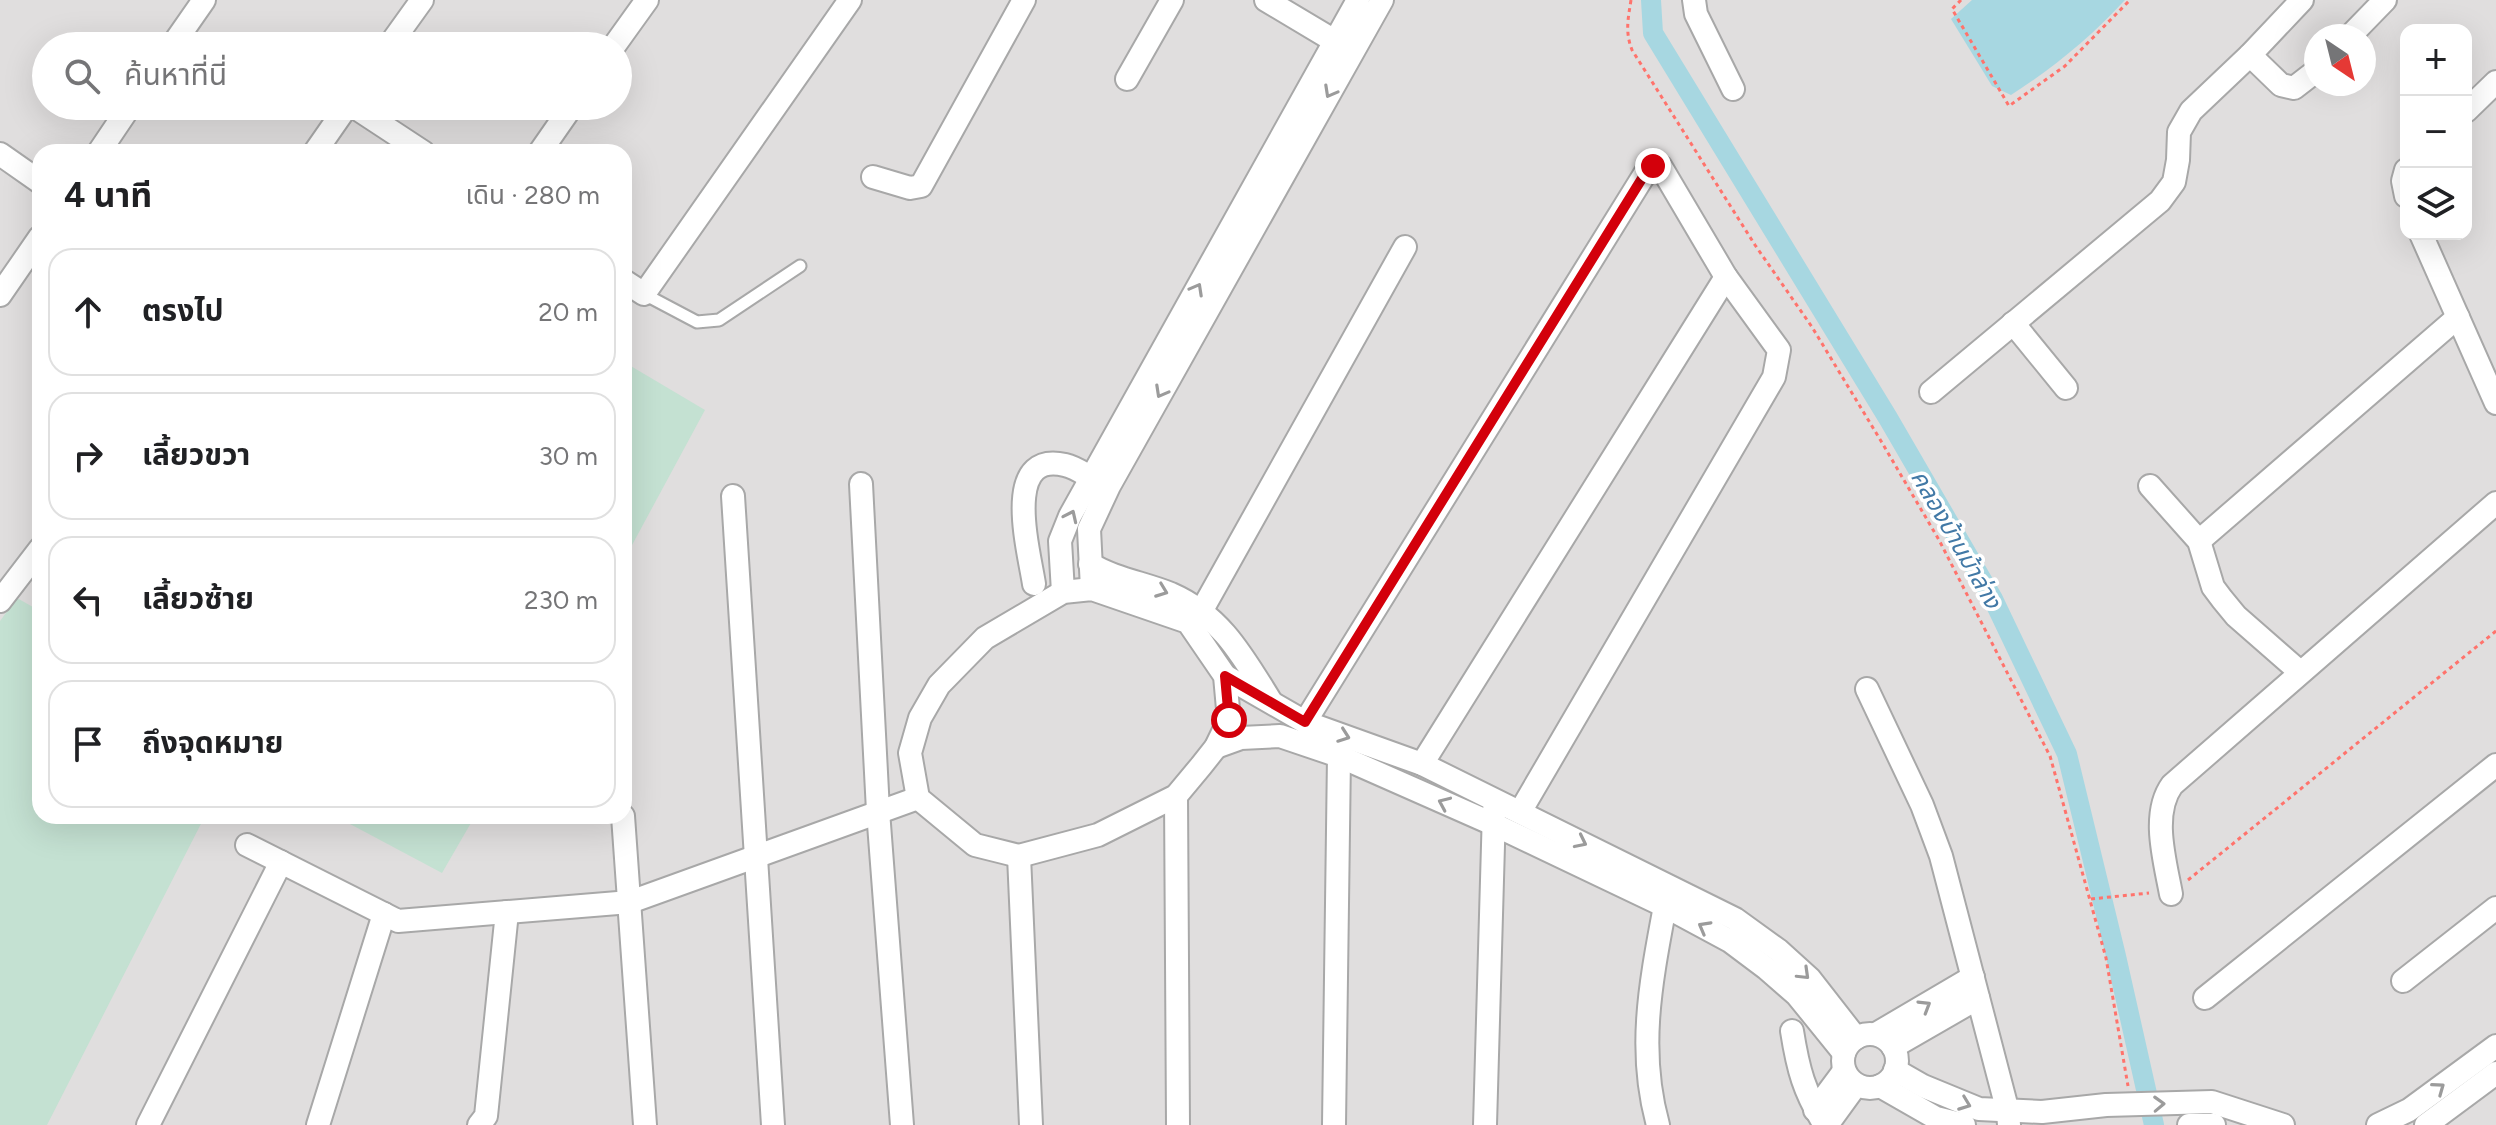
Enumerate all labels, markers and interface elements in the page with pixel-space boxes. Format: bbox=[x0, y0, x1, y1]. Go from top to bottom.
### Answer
north arrow bbox=[2304, 24, 2376, 96]
map controls bbox=[2400, 24, 2472, 240]
button: + bbox=[2400, 24, 2472, 96]
search box bbox=[32, 32, 632, 120]
icon: search bbox=[60, 54, 104, 98]
text: ค้นหาที่นี่ bbox=[124, 56, 227, 93]
one-way arrow bbox=[1324, 83, 1340, 98]
button: − bbox=[2400, 96, 2472, 168]
route end bbox=[1635, 148, 1671, 184]
button: layers bbox=[2400, 168, 2472, 240]
text: 4 นาที bbox=[64, 175, 152, 216]
text: เดิน · 280 m bbox=[465, 179, 600, 211]
one-way arrow bbox=[1187, 283, 1203, 298]
icon: ahead bbox=[66, 290, 110, 334]
text: ตรงไป bbox=[142, 292, 224, 329]
text: 20 m bbox=[538, 296, 598, 328]
one-way arrow bbox=[1155, 383, 1171, 398]
icon: right bbox=[66, 434, 110, 478]
text: เลี้ยวขวา bbox=[142, 436, 250, 473]
text: 30 m bbox=[539, 440, 598, 472]
water label: คลองบ้านม้าล่าง bbox=[1905, 464, 2008, 614]
one-way arrow bbox=[1061, 510, 1077, 525]
icon: left bbox=[66, 578, 110, 622]
text: เลี้ยวซ้าย bbox=[142, 580, 254, 617]
one-way arrow bbox=[1155, 581, 1169, 598]
text: 230 m bbox=[524, 584, 598, 616]
route start bbox=[1211, 702, 1247, 738]
icon: arrive bbox=[66, 722, 110, 766]
text: ถึงจุดหมาย bbox=[142, 724, 283, 761]
one-way arrow bbox=[1336, 726, 1350, 743]
one-way arrow bbox=[1438, 796, 1452, 812]
one-way arrow bbox=[1573, 832, 1588, 848]
one-way arrow bbox=[1698, 921, 1712, 937]
one-way arrow bbox=[1795, 965, 1809, 979]
one-way arrow bbox=[1916, 1000, 1930, 1016]
one-way arrow bbox=[2430, 1083, 2444, 1098]
one-way arrow bbox=[1957, 1094, 1971, 1111]
one-way arrow bbox=[2153, 1095, 2166, 1112]

